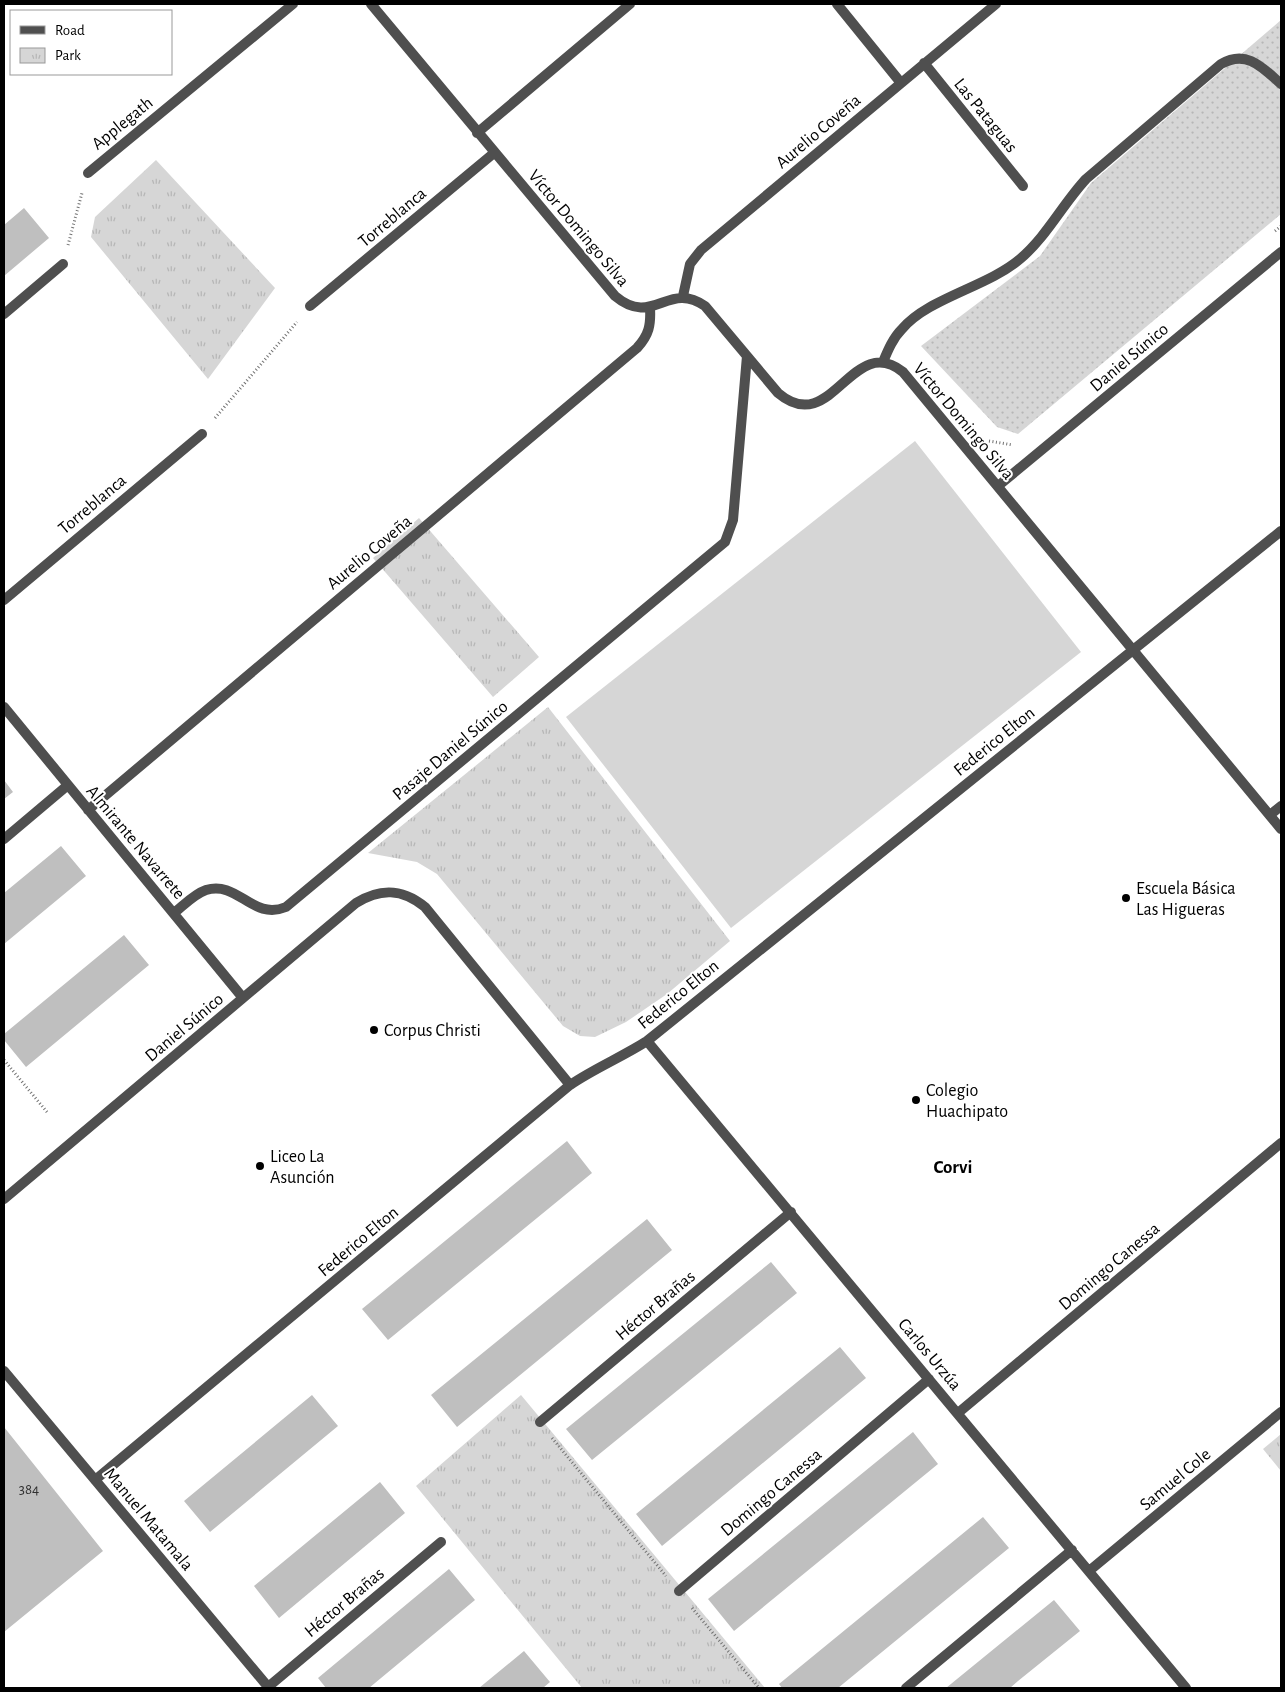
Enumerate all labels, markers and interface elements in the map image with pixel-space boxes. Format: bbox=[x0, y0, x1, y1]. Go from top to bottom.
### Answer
legend bbox=[10, 10, 172, 75]
text: Road bbox=[55, 23, 85, 38]
text: Park bbox=[55, 48, 81, 63]
street label: Las Pataguas bbox=[950, 75, 1020, 156]
street label: Aurelio Coveña bbox=[773, 91, 864, 172]
street label: Applegath bbox=[89, 94, 157, 154]
street label: Víctor Domingo Silva bbox=[524, 167, 632, 290]
street label: Torreblanca bbox=[355, 184, 430, 251]
street label: Daniel Súnico bbox=[1087, 320, 1172, 396]
street label: Víctor Domingo Silva bbox=[909, 360, 1017, 483]
street label: Torreblanca bbox=[55, 471, 130, 538]
street label: Aurelio Coveña bbox=[324, 512, 415, 593]
street label: Pasaje Daniel Súnico bbox=[390, 697, 512, 804]
street label: Federico Elton bbox=[951, 704, 1039, 780]
street label: Almirante Navarrete bbox=[83, 782, 188, 903]
place label: Escuela Básica Las Higueras bbox=[1136, 880, 1236, 919]
marker: Escuela Básica Las Higueras bbox=[1120, 892, 1132, 904]
street label: Federico Elton bbox=[635, 957, 723, 1033]
street label: Daniel Súnico bbox=[142, 990, 227, 1066]
place label: Corpus Christi bbox=[384, 1022, 481, 1040]
marker: Corpus Christi bbox=[368, 1024, 380, 1036]
place label: Colegio Huachipato bbox=[926, 1082, 1008, 1121]
marker: Colegio Huachipato bbox=[910, 1094, 922, 1106]
place label: Liceo La Asunción bbox=[270, 1148, 335, 1187]
district label: Corvi bbox=[934, 1158, 972, 1177]
marker: Liceo La Asunción bbox=[254, 1160, 266, 1172]
street label: Federico Elton bbox=[315, 1203, 402, 1280]
street label: Domingo Canessa bbox=[1056, 1219, 1164, 1314]
street label: Héctor Brañas bbox=[612, 1267, 699, 1344]
street label: Carlos Urzúa bbox=[894, 1315, 964, 1394]
street label: Domingo Canessa bbox=[718, 1445, 826, 1540]
street label: Samuel Cole bbox=[1137, 1445, 1214, 1514]
street label: Manuel Matamala bbox=[100, 1465, 196, 1574]
house number: 384 bbox=[19, 1482, 39, 1497]
street label: Héctor Brañas bbox=[301, 1564, 388, 1641]

